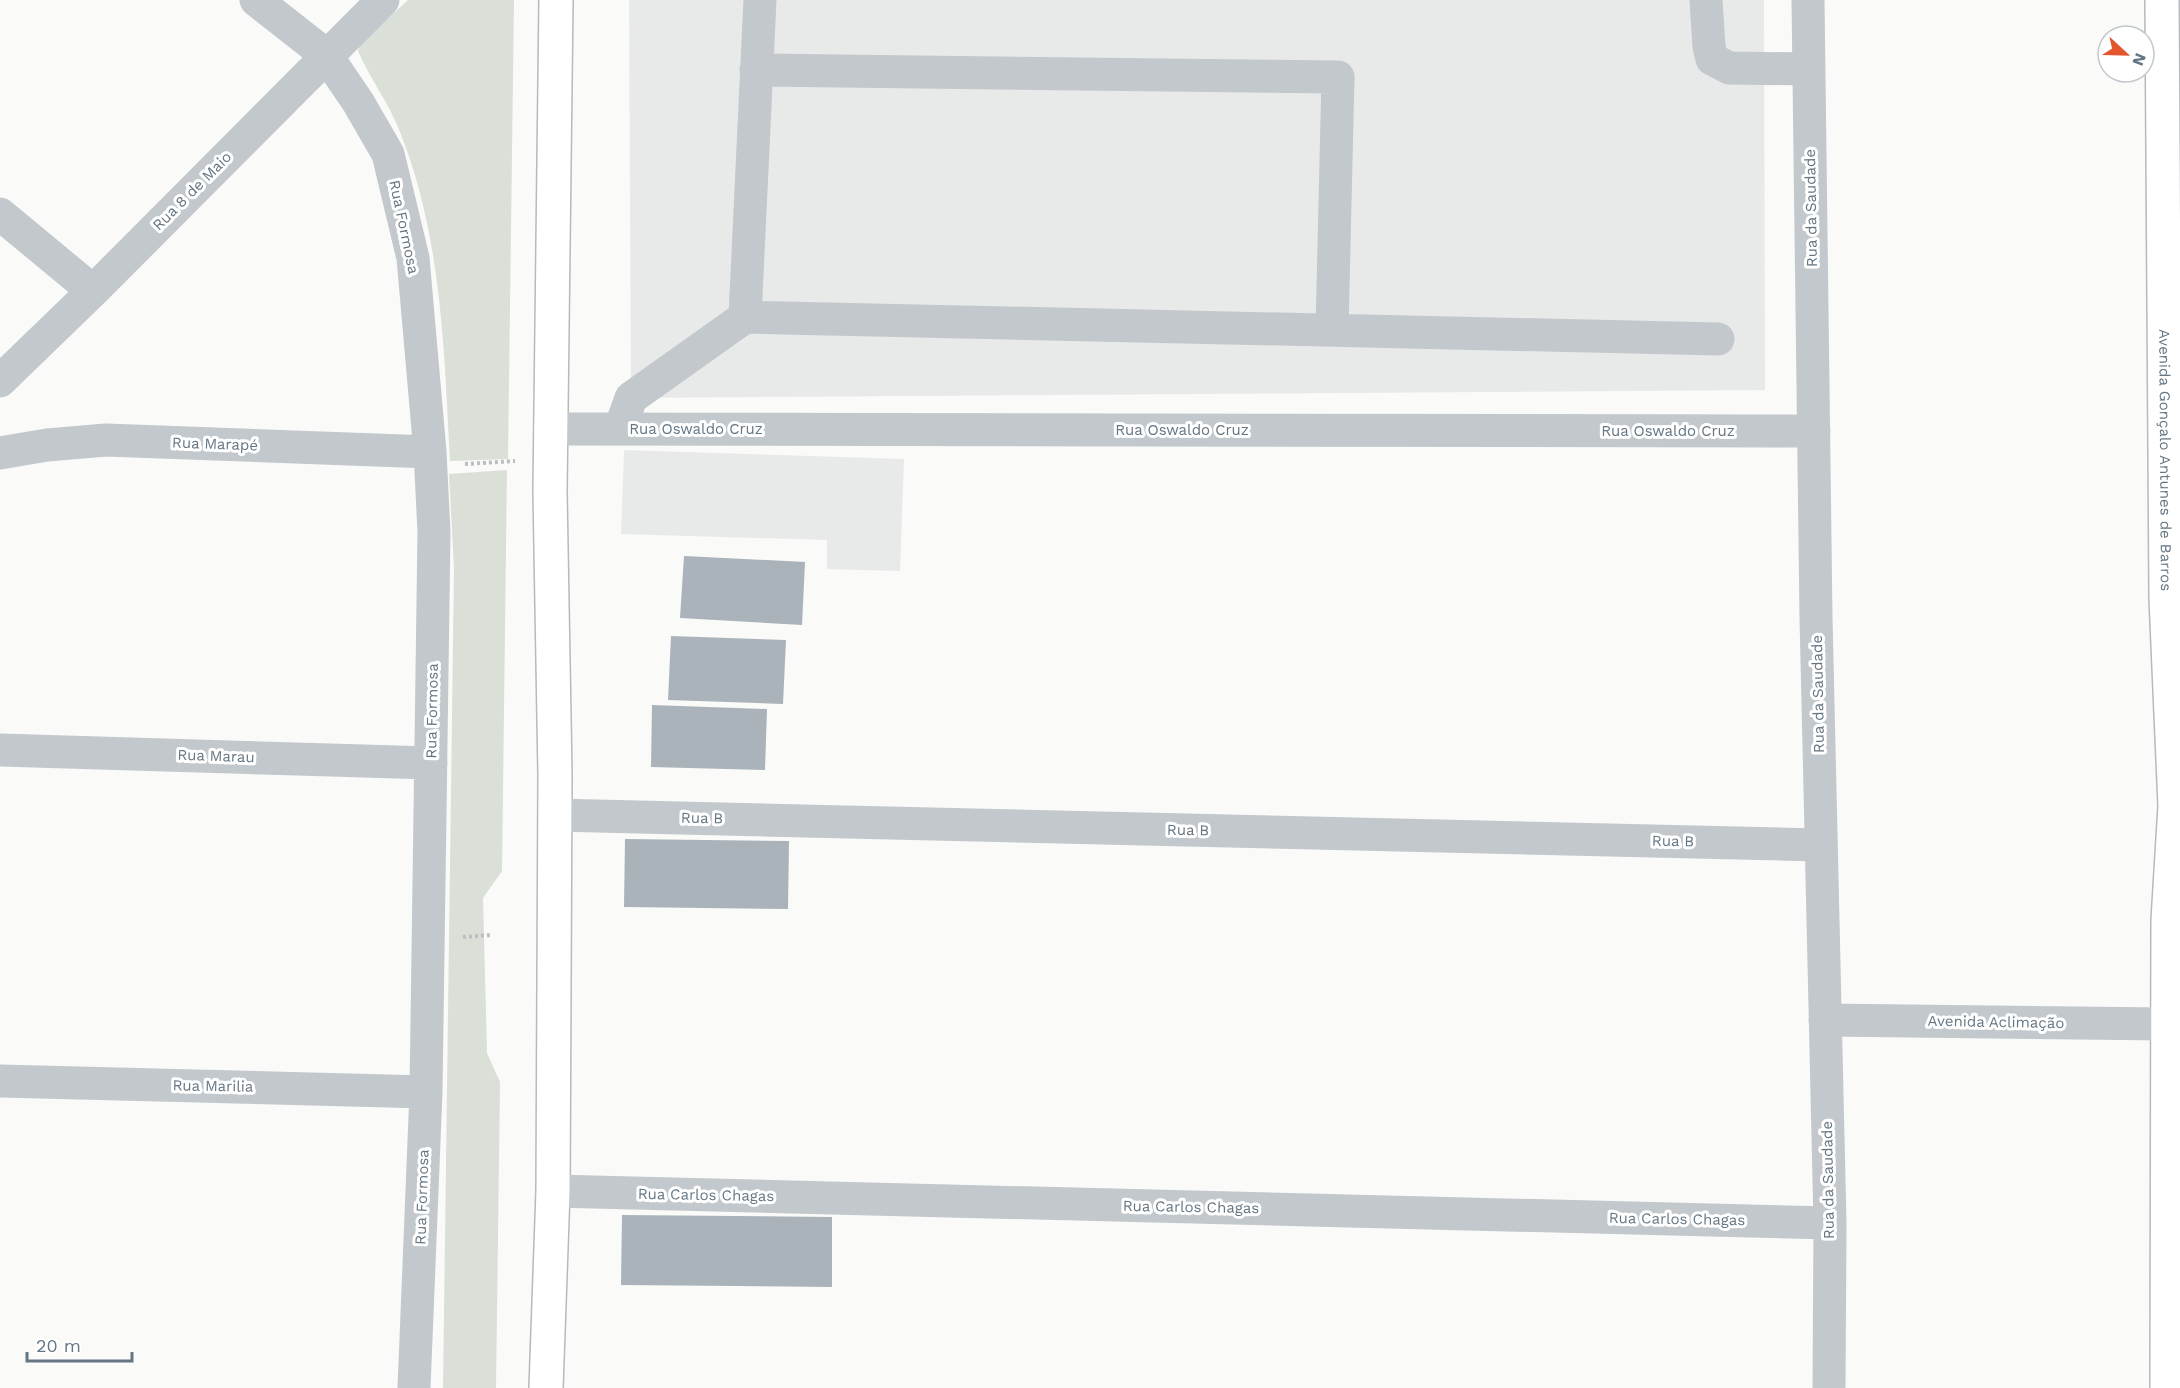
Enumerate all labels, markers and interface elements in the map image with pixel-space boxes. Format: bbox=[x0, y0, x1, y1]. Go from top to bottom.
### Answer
north arrow bbox=[2096, 24, 2156, 84]
text: N bbox=[2128, 50, 2150, 68]
street label: Rua 8 de Maio bbox=[149, 148, 235, 234]
street label: Rua da Saudade bbox=[1801, 149, 1821, 267]
street label: Rua Formosa bbox=[385, 178, 423, 276]
street label: Avenida Gonçalo Antunes de Barros bbox=[2155, 329, 2175, 591]
street label: Rua Oswaldo Cruz bbox=[629, 420, 763, 438]
street label: Rua Oswaldo Cruz bbox=[1115, 421, 1249, 439]
street label: Rua Oswaldo Cruz bbox=[1601, 422, 1735, 440]
street label: Rua Marapé bbox=[172, 434, 258, 454]
street label: Rua da Saudade bbox=[1808, 635, 1828, 753]
street label: Rua Formosa bbox=[422, 663, 442, 759]
street label: Rua Marau bbox=[177, 746, 255, 766]
street label: Rua B bbox=[681, 809, 723, 827]
street label: Rua B bbox=[1167, 821, 1209, 839]
street label: Rua B bbox=[1652, 832, 1694, 850]
street label: Avenida Aclimação bbox=[1928, 1012, 2064, 1032]
street label: Rua Marilia bbox=[172, 1076, 254, 1096]
street label: Rua da Saudade bbox=[1818, 1121, 1838, 1239]
street label: Rua Formosa bbox=[411, 1148, 433, 1245]
street label: Rua Carlos Chagas bbox=[638, 1185, 774, 1205]
street label: Rua Carlos Chagas bbox=[1123, 1197, 1259, 1217]
street label: Rua Carlos Chagas bbox=[1609, 1209, 1745, 1229]
scale bar bbox=[27, 1325, 132, 1363]
text: 20 m bbox=[36, 1335, 81, 1356]

